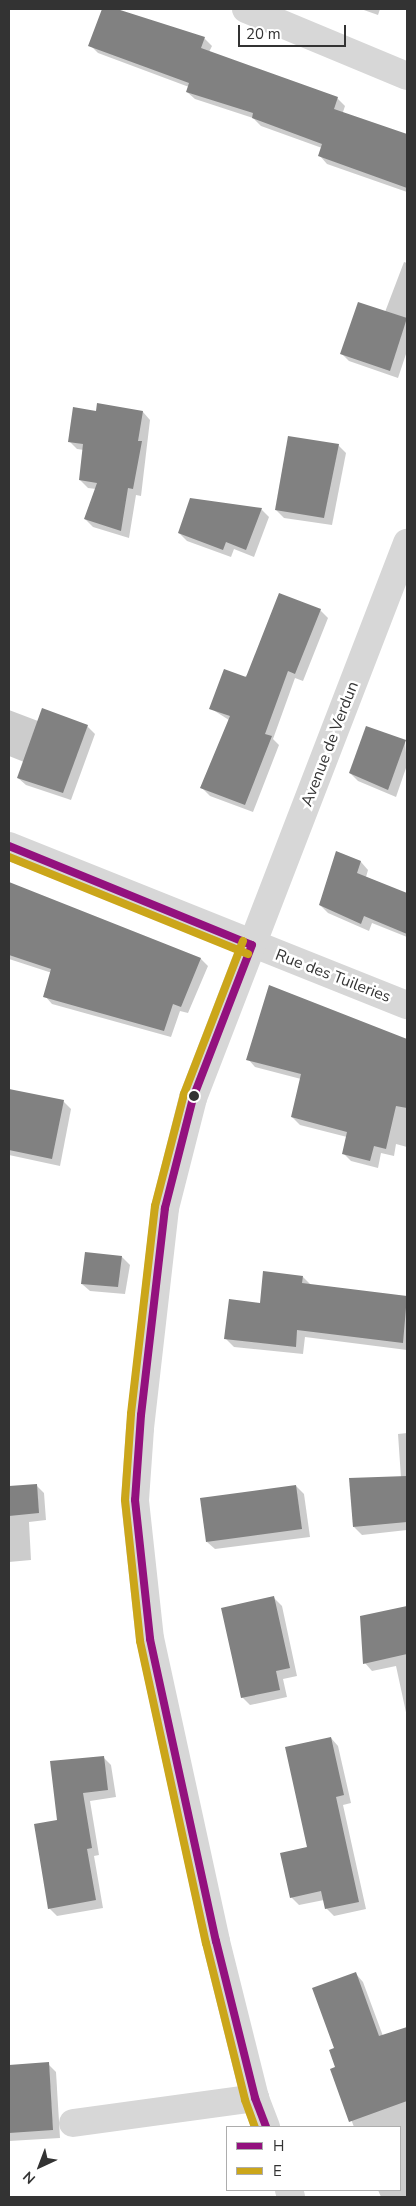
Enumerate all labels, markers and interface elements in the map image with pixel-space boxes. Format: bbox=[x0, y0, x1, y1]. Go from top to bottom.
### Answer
scale bar bbox=[241, 15, 348, 47]
text: 20 m bbox=[246, 24, 281, 44]
street label: Avenue de Verdun bbox=[297, 679, 363, 809]
street label: Rue des Tuileries bbox=[273, 945, 393, 1007]
unlabelled marker bbox=[189, 1091, 199, 1101]
legend bbox=[226, 2126, 401, 2191]
text: H bbox=[273, 2136, 284, 2156]
north arrow bbox=[15, 2141, 65, 2191]
text: E bbox=[273, 2161, 282, 2181]
text: N bbox=[19, 2167, 40, 2188]

